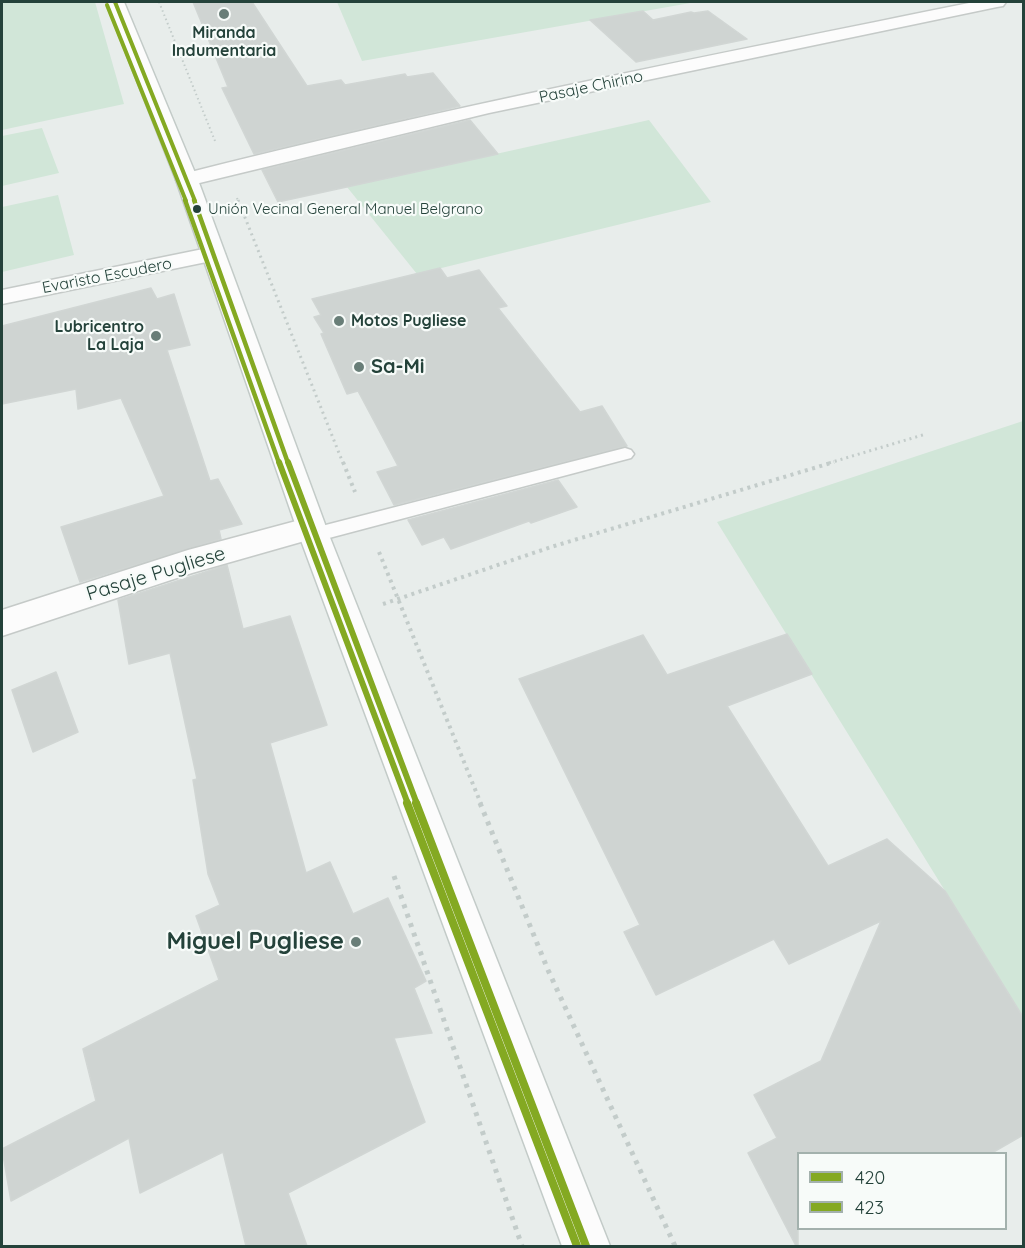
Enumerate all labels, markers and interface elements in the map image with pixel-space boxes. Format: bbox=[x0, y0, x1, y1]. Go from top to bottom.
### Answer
marker: Miranda Indumentaria bbox=[217, 7, 231, 21]
place label: Miranda Indumentaria bbox=[172, 23, 276, 61]
street label: Pasaje Chirino bbox=[537, 67, 645, 107]
place label: Unión Vecinal General Manuel Belgrano bbox=[208, 200, 483, 218]
marker: Unión Vecinal General Manuel Belgrano bbox=[191, 203, 203, 215]
street label: Evaristo Escudero bbox=[41, 254, 173, 298]
place label: Motos Pugliese bbox=[351, 311, 466, 331]
marker: Motos Pugliese bbox=[332, 314, 346, 328]
place label: Lubricentro La Laja bbox=[54, 317, 144, 355]
marker: Lubricentro La Laja bbox=[149, 329, 163, 343]
place label: Sa-Mi bbox=[371, 355, 425, 379]
marker: Sa-Mi bbox=[352, 360, 366, 374]
street label: Pasaje Pugliese bbox=[84, 541, 228, 607]
place label: Miguel Pugliese bbox=[167, 928, 344, 956]
marker: Miguel Pugliese bbox=[349, 935, 363, 949]
legend bbox=[797, 1152, 1007, 1230]
text: 420 bbox=[855, 1166, 885, 1189]
text: 423 bbox=[855, 1196, 884, 1219]

